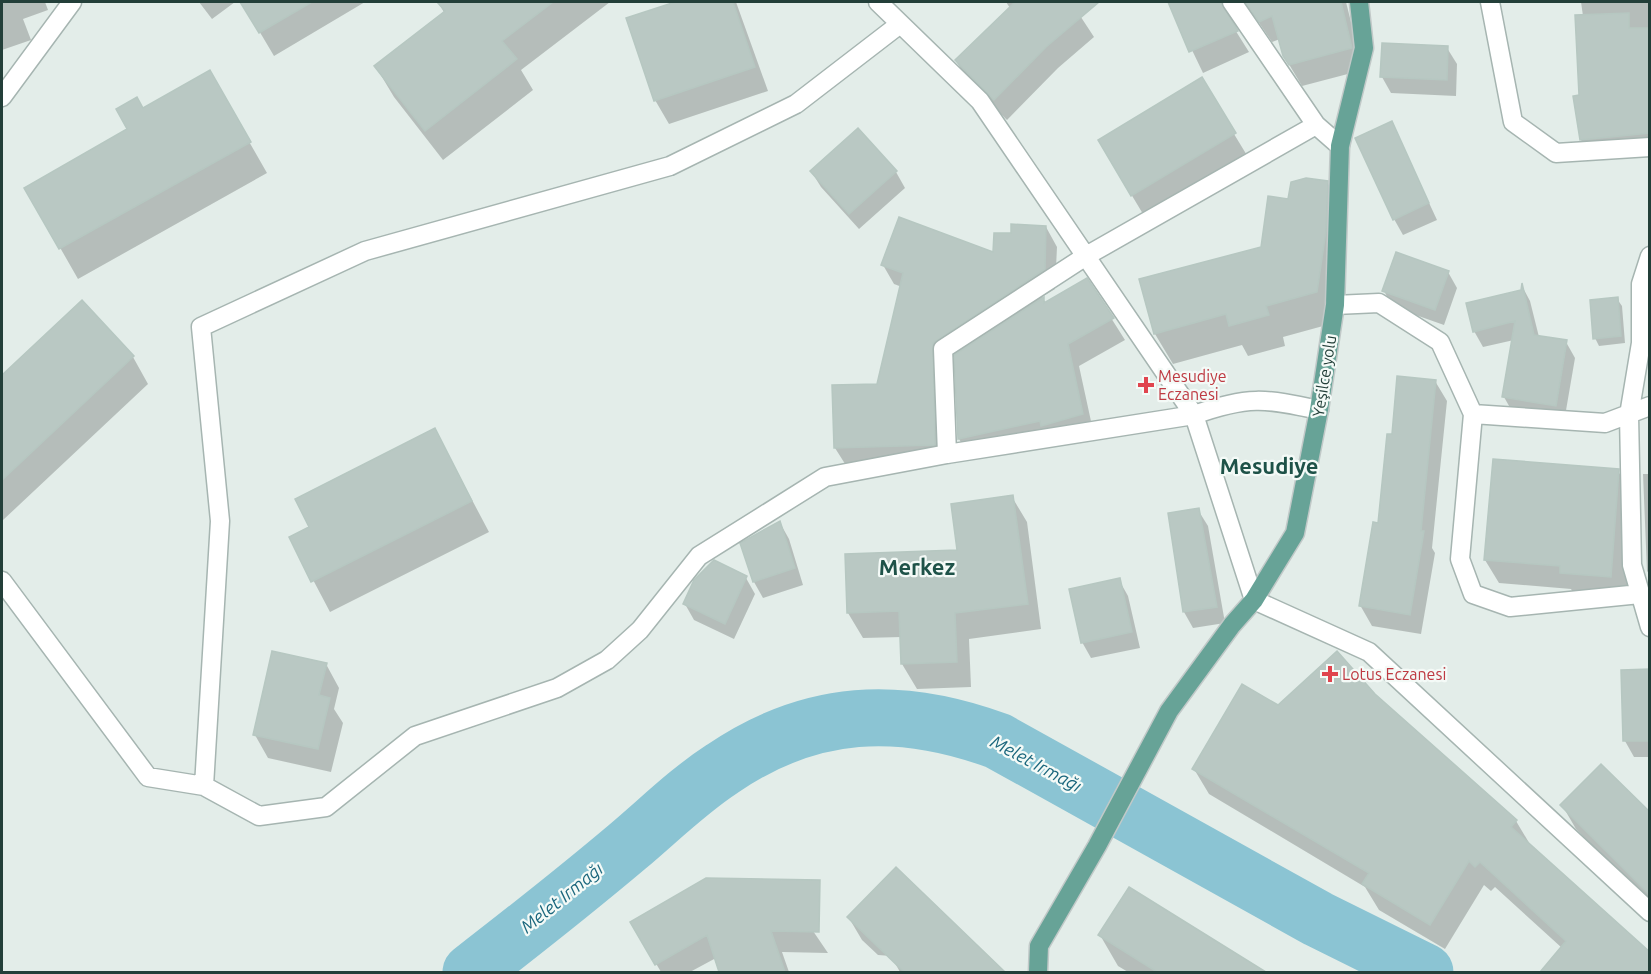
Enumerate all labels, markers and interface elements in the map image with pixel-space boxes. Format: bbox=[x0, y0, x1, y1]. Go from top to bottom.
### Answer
street label: Yeşilce yolu bbox=[1309, 334, 1339, 418]
place label: Mesudiye Eczanesi bbox=[1158, 367, 1227, 403]
marker: Mesudiye Eczanesi bbox=[1139, 378, 1153, 392]
district label: Mesudiye bbox=[1220, 453, 1318, 478]
district label: Merkez bbox=[879, 554, 955, 579]
place label: Lotus Eczanesi bbox=[1342, 665, 1446, 683]
marker: Lotus Eczanesi bbox=[1323, 667, 1337, 681]
water label: Melet Irmağı bbox=[988, 731, 1086, 796]
water label: Melet Irmağı bbox=[516, 858, 607, 936]

